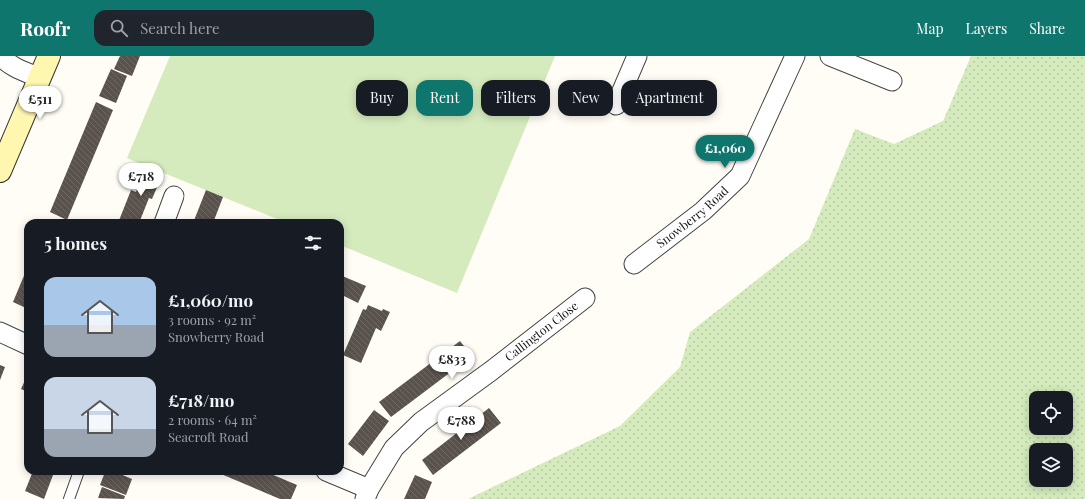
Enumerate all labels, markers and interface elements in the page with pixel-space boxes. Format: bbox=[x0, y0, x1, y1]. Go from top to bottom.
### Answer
search box bbox=[94, 10, 374, 46]
text: Roofr bbox=[20, 15, 70, 41]
icon: search bbox=[108, 17, 130, 39]
text: Search here bbox=[140, 18, 220, 38]
text: Map bbox=[916, 19, 944, 38]
text: Layers bbox=[966, 19, 1007, 38]
text: Share bbox=[1029, 19, 1065, 38]
chip: Buy bbox=[356, 80, 408, 116]
chip: Rent bbox=[416, 80, 473, 116]
chip: Filters bbox=[481, 80, 550, 116]
chip: New bbox=[558, 80, 613, 116]
chip: Apartment bbox=[621, 80, 717, 116]
pin: £511 bbox=[16, 86, 64, 120]
text: £511 bbox=[28, 90, 52, 107]
pin: £1,060 bbox=[692, 135, 758, 169]
text: £1,060 bbox=[704, 139, 746, 156]
pin: £718 bbox=[117, 163, 165, 197]
text: £718 bbox=[128, 167, 154, 184]
street label: Snowberry Road bbox=[653, 182, 731, 251]
text: 5 homes bbox=[44, 232, 107, 254]
icon: filters bbox=[302, 232, 324, 254]
text: £1,060/mo bbox=[168, 289, 253, 311]
icon: home bbox=[76, 293, 124, 341]
street label: Callington Close bbox=[501, 297, 581, 364]
text: 3 rooms · 92 m² bbox=[168, 311, 256, 328]
text: Snowberry Road bbox=[168, 328, 264, 345]
pin: £833 bbox=[428, 346, 476, 380]
text: £833 bbox=[438, 350, 466, 367]
text: £718/mo bbox=[168, 389, 234, 411]
map controls bbox=[1029, 391, 1073, 487]
button: locate bbox=[1029, 391, 1073, 435]
icon: home bbox=[76, 393, 124, 441]
pin: £788 bbox=[437, 407, 485, 441]
text: 2 rooms · 64 m² bbox=[168, 411, 257, 428]
text: £788 bbox=[446, 411, 476, 428]
text: Seacroft Road bbox=[168, 428, 249, 445]
button: layers bbox=[1029, 443, 1073, 487]

